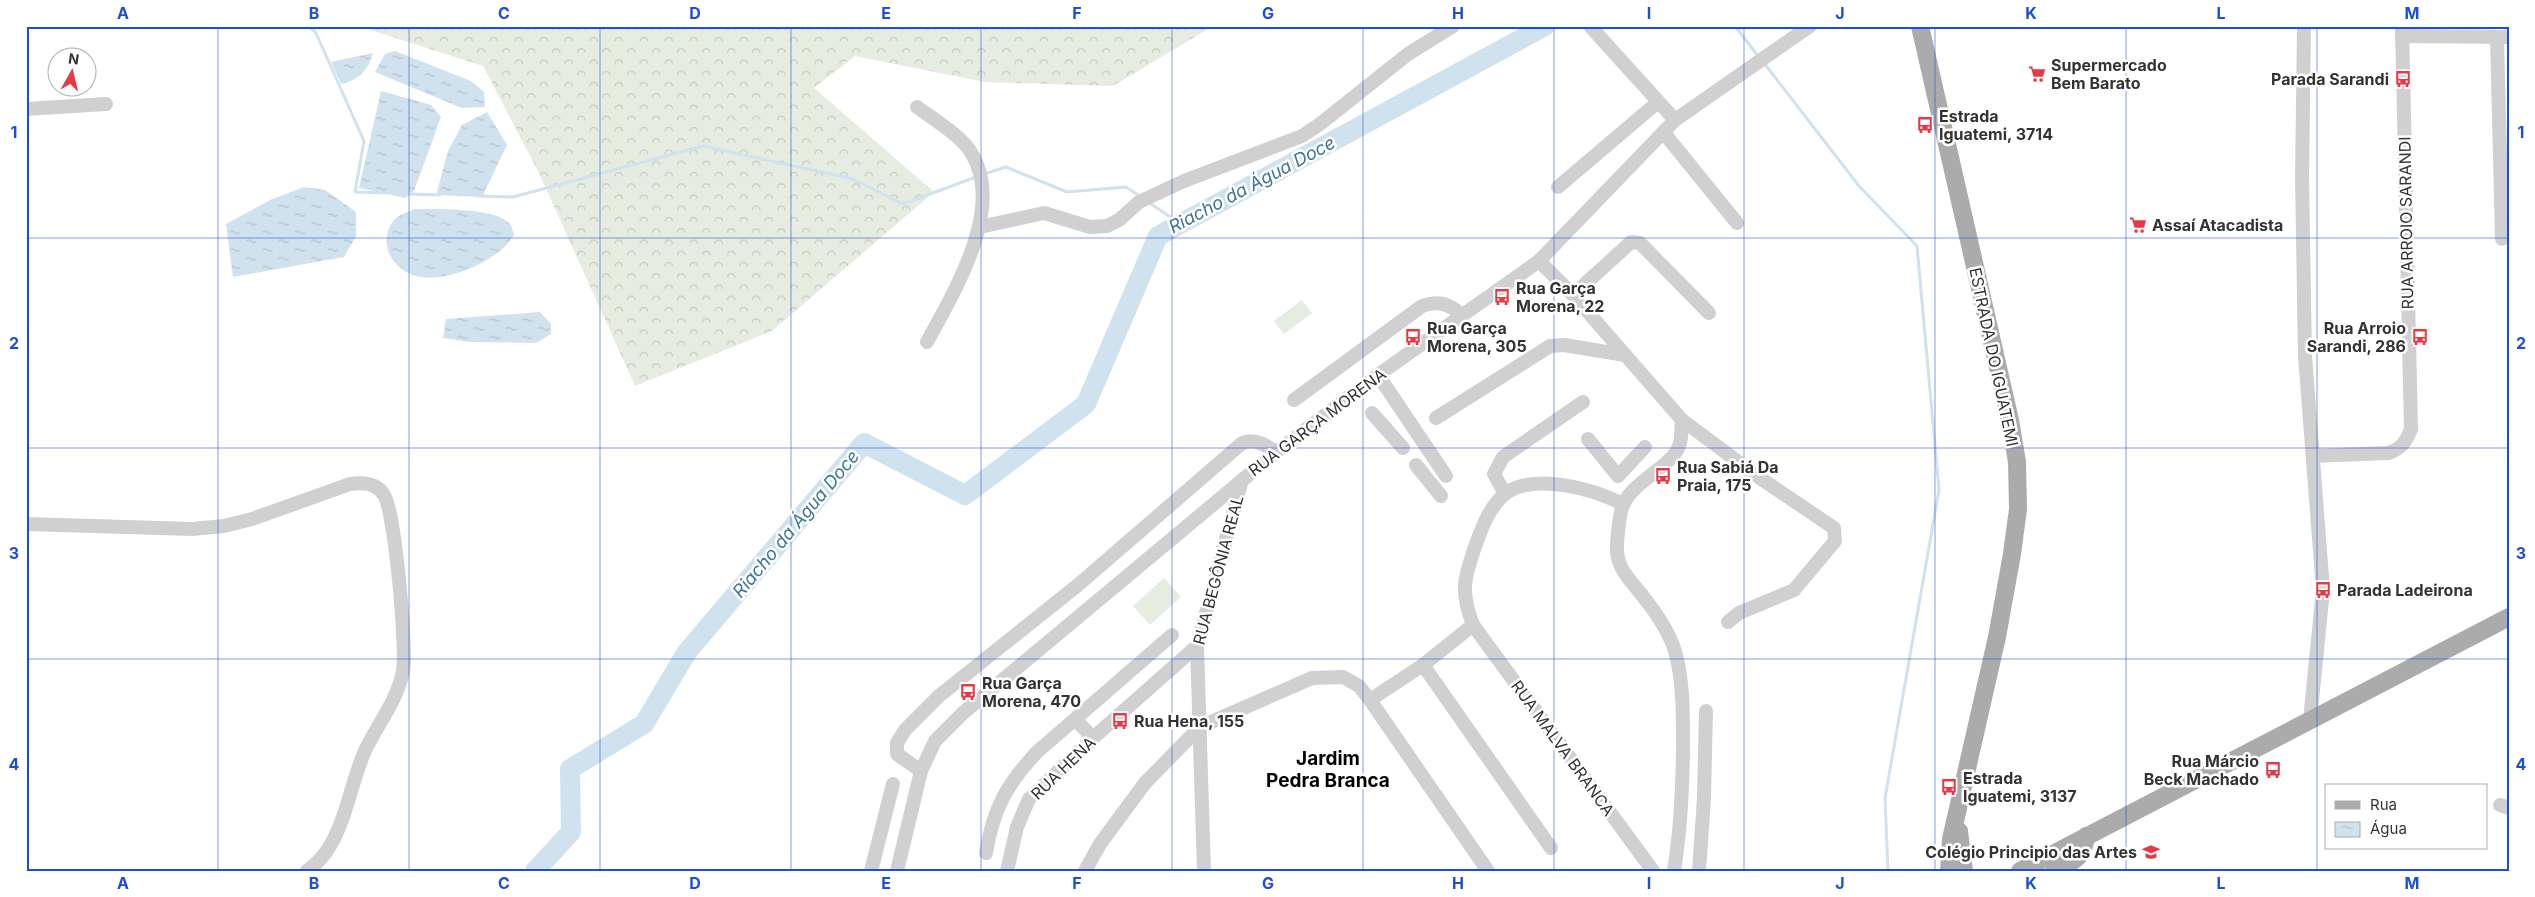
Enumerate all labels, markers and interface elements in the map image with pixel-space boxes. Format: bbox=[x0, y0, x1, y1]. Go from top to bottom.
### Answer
text: A bbox=[117, 3, 129, 23]
text: B bbox=[309, 3, 319, 23]
text: C bbox=[498, 3, 510, 23]
text: D bbox=[689, 3, 701, 23]
text: E bbox=[881, 3, 891, 23]
text: F bbox=[1072, 3, 1082, 23]
text: G bbox=[1262, 3, 1274, 23]
text: H bbox=[1452, 3, 1464, 23]
text: I bbox=[1647, 3, 1651, 23]
text: J bbox=[1835, 3, 1845, 23]
text: K bbox=[2025, 3, 2037, 23]
text: L bbox=[2216, 3, 2226, 23]
text: M bbox=[2405, 3, 2419, 23]
north arrow bbox=[48, 48, 98, 98]
text: N bbox=[67, 49, 80, 68]
place label: Supermercado Bem Barato bbox=[2051, 55, 2167, 93]
supermarket icon: Supermercado Bem Barato bbox=[2027, 64, 2047, 84]
place label: Parada Sarandi bbox=[2271, 69, 2389, 89]
bus stop icon: Parada Sarandi bbox=[2393, 69, 2413, 89]
place label: Estrada Iguatemi, 3714 bbox=[1939, 106, 2053, 144]
bus stop icon: Estrada Iguatemi, 3714 bbox=[1915, 115, 1935, 135]
text: 1 bbox=[11, 122, 17, 142]
text: 1 bbox=[2518, 122, 2524, 142]
water label: Riacho da Água Doce bbox=[1164, 131, 1339, 237]
street label: RUA ARROIO SARANDI bbox=[2394, 136, 2418, 310]
supermarket icon: Assaí Atacadista bbox=[2128, 215, 2148, 235]
place label: Assaí Atacadista bbox=[2152, 215, 2283, 235]
street label: ESTRADA DO IGUATEMI bbox=[1965, 266, 2023, 448]
place label: Rua Garça Morena, 22 bbox=[1516, 278, 1604, 316]
bus stop icon: Rua Garça Morena, 22 bbox=[1492, 287, 1512, 307]
place label: Rua Garça Morena, 305 bbox=[1427, 318, 1527, 356]
place label: Rua Arroio Sarandi, 286 bbox=[2307, 318, 2406, 356]
bus stop icon: Rua Garça Morena, 305 bbox=[1403, 327, 1423, 347]
bus stop icon: Rua Arroio Sarandi, 286 bbox=[2410, 327, 2430, 347]
text: 2 bbox=[9, 333, 19, 353]
text: 2 bbox=[2516, 333, 2526, 353]
street label: RUA GARÇA MORENA bbox=[1244, 364, 1390, 480]
water label: Riacho da Água Doce bbox=[727, 445, 863, 602]
place label: Rua Sabiá Da Praia, 175 bbox=[1677, 457, 1779, 495]
bus stop icon: Rua Sabiá Da Praia, 175 bbox=[1653, 466, 1673, 486]
street label: RUA BEGÔNIA REAL bbox=[1188, 493, 1248, 647]
text: 3 bbox=[9, 543, 19, 563]
text: 3 bbox=[2516, 543, 2526, 563]
bus stop icon: Parada Ladeirona bbox=[2313, 580, 2333, 600]
place label: Parada Ladeirona bbox=[2337, 580, 2473, 600]
place label: Rua Garça Morena, 470 bbox=[982, 673, 1081, 711]
street label: RUA MALVA BRANCA bbox=[1507, 676, 1619, 820]
bus stop icon: Rua Garça Morena, 470 bbox=[958, 682, 978, 702]
bus stop icon: Rua Hena, 155 bbox=[1110, 711, 1130, 731]
place label: Rua Hena, 155 bbox=[1134, 711, 1244, 731]
street label: RUA HENA bbox=[1027, 732, 1099, 804]
district label: Jardim Pedra Branca bbox=[1266, 747, 1390, 792]
place label: Rua Márcio Beck Machado bbox=[2144, 751, 2259, 789]
text: 4 bbox=[9, 754, 20, 774]
text: 4 bbox=[2516, 754, 2527, 774]
bus stop icon: Rua Márcio Beck Machado bbox=[2263, 760, 2283, 780]
place label: Estrada Iguatemi, 3137 bbox=[1963, 768, 2077, 806]
bus stop icon: Estrada Iguatemi, 3137 bbox=[1939, 777, 1959, 797]
legend bbox=[2325, 784, 2488, 850]
text: Rua bbox=[2370, 795, 2397, 814]
text: Água bbox=[2370, 819, 2407, 838]
place label: Colégio Principio das Artes bbox=[1925, 842, 2137, 862]
school or university icon: Colégio Principio das Artes bbox=[2141, 842, 2161, 862]
text: A bbox=[117, 873, 129, 893]
text: B bbox=[309, 873, 319, 893]
text: C bbox=[498, 873, 510, 893]
text: D bbox=[689, 873, 701, 893]
text: E bbox=[881, 873, 891, 893]
text: F bbox=[1072, 873, 1082, 893]
text: G bbox=[1262, 873, 1274, 893]
text: H bbox=[1452, 873, 1464, 893]
text: I bbox=[1647, 873, 1651, 893]
text: J bbox=[1835, 873, 1845, 893]
text: K bbox=[2025, 873, 2037, 893]
text: L bbox=[2216, 873, 2226, 893]
text: M bbox=[2405, 873, 2419, 893]

